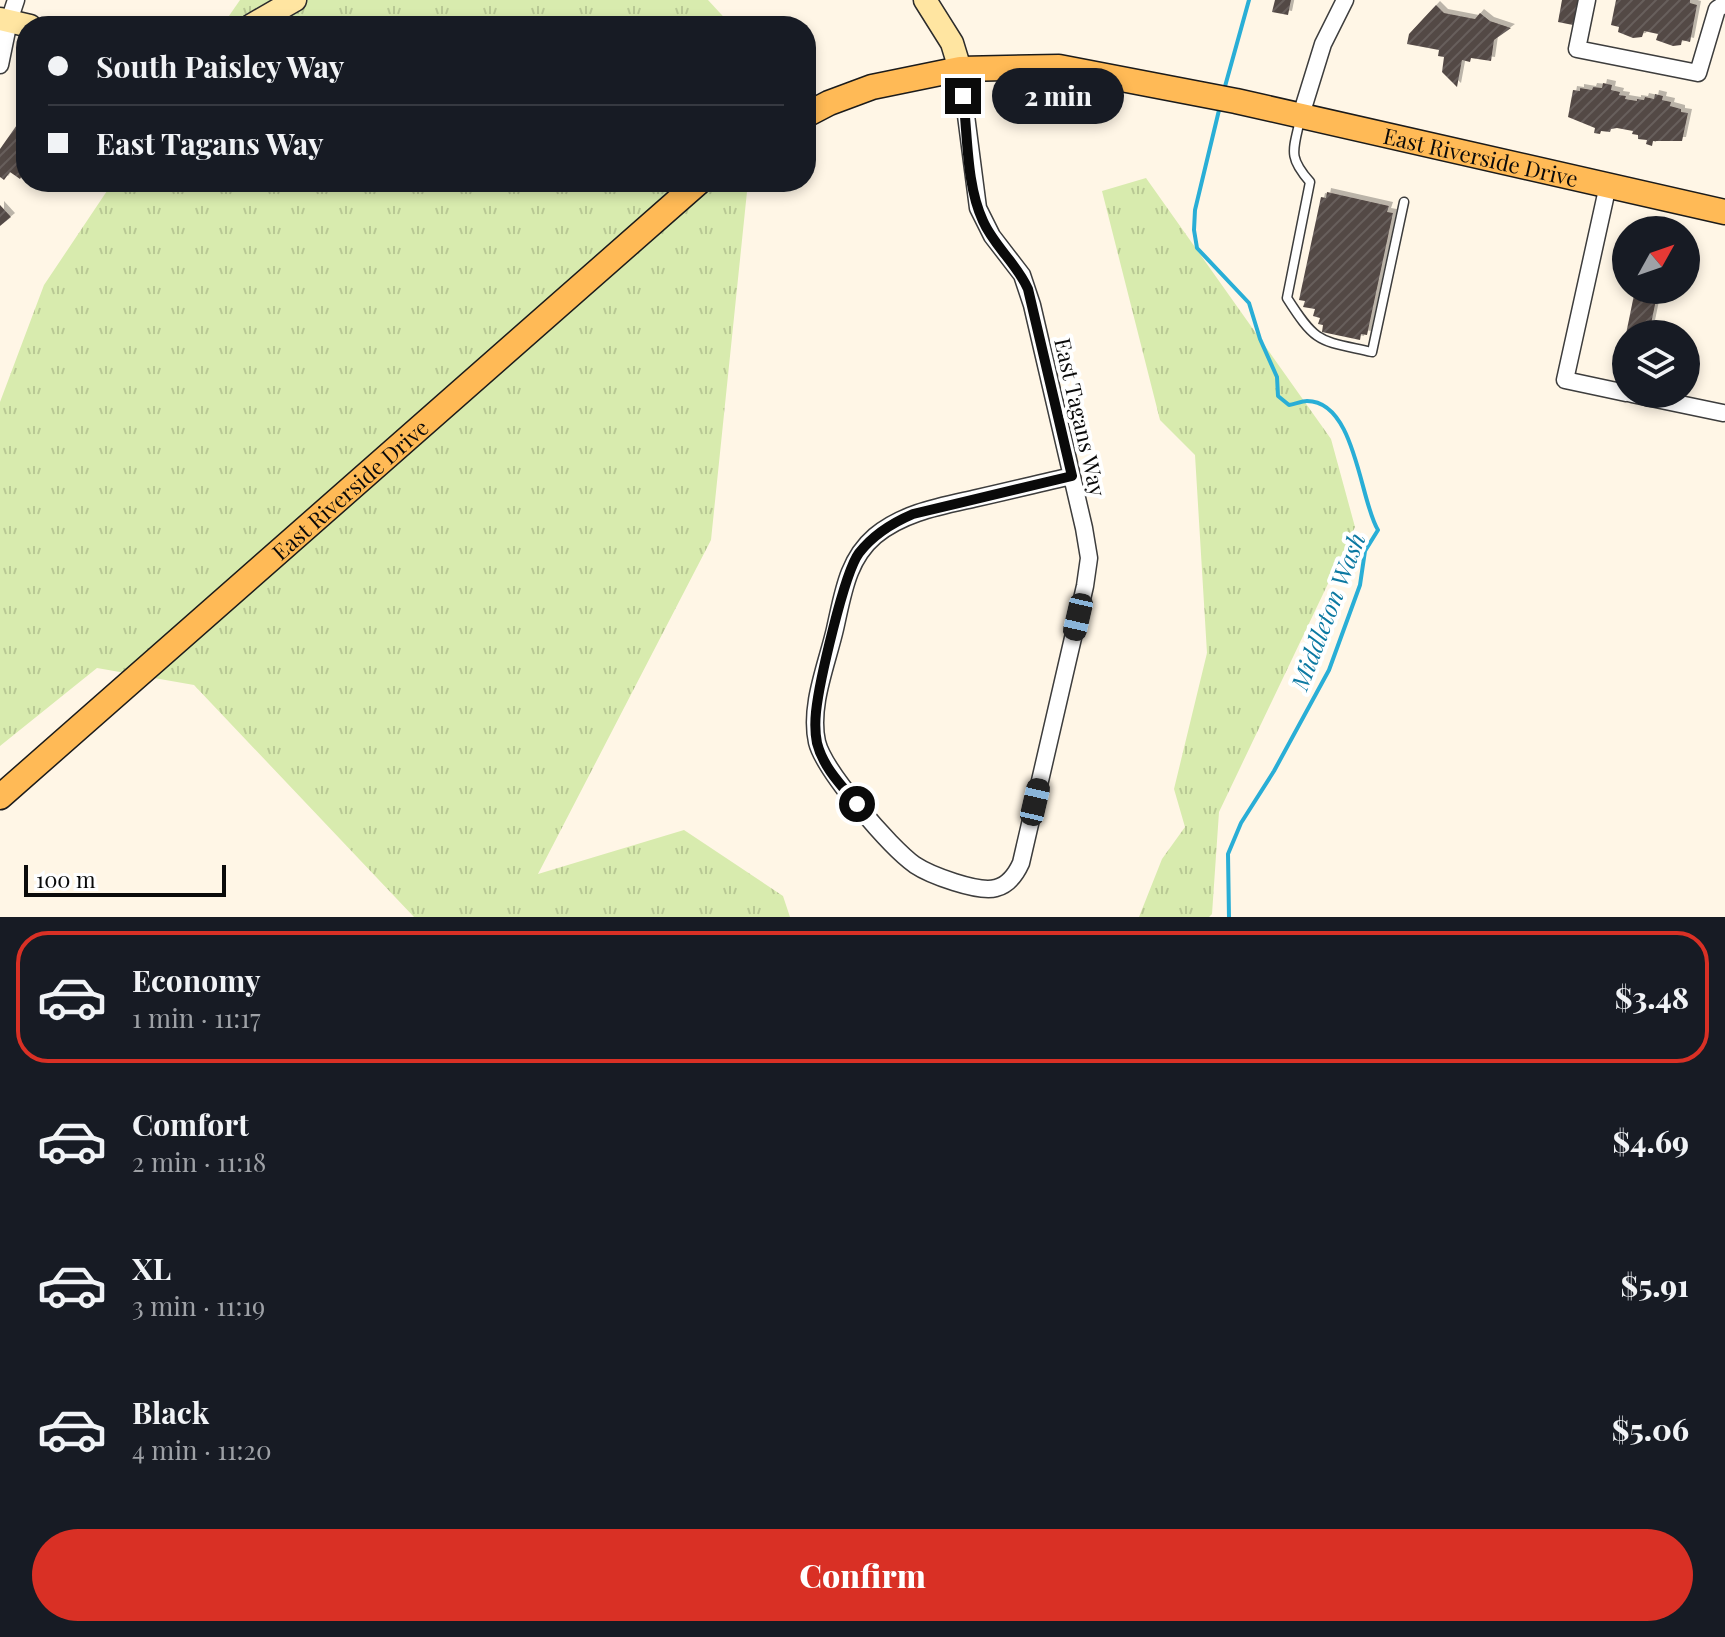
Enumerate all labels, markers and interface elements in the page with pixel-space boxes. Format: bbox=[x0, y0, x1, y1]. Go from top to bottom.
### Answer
text: South Paisley Way bbox=[96, 46, 344, 86]
callout: 2 min bbox=[991, 68, 1123, 124]
route end bbox=[945, 78, 981, 114]
text: 2 min bbox=[1024, 78, 1092, 113]
street label: East Riverside Drive bbox=[1381, 120, 1581, 193]
text: East Tagans Way bbox=[96, 123, 324, 163]
north arrow bbox=[1612, 216, 1700, 304]
map controls bbox=[1612, 216, 1700, 408]
button: layers bbox=[1612, 320, 1700, 408]
street label: East Tagans Way bbox=[1048, 335, 1114, 499]
street label: East Riverside Drive bbox=[265, 412, 434, 566]
water label: Middleton Wash bbox=[1282, 528, 1372, 695]
car bbox=[1061, 591, 1095, 643]
car bbox=[1018, 776, 1052, 828]
route start bbox=[839, 786, 875, 822]
scale bar bbox=[24, 861, 226, 897]
text: 100 m bbox=[36, 864, 96, 894]
text: Economy bbox=[132, 960, 261, 1000]
icon: car bbox=[36, 961, 108, 1033]
text: $3.48 bbox=[1615, 977, 1689, 1017]
text: 1 min · 11:17 bbox=[132, 1000, 260, 1035]
text: Comfort bbox=[132, 1104, 249, 1144]
icon: car bbox=[36, 1105, 108, 1177]
text: $4.69 bbox=[1613, 1121, 1689, 1161]
text: 2 min · 11:18 bbox=[132, 1144, 266, 1179]
text: XL bbox=[132, 1248, 171, 1288]
icon: car bbox=[36, 1249, 108, 1321]
text: $5.91 bbox=[1620, 1265, 1689, 1305]
text: 3 min · 11:19 bbox=[132, 1288, 265, 1323]
text: Black bbox=[132, 1392, 209, 1432]
icon: car bbox=[36, 1393, 108, 1465]
text: $5.06 bbox=[1612, 1409, 1689, 1449]
text: 4 min · 11:20 bbox=[132, 1432, 272, 1467]
button: Confirm bbox=[32, 1529, 1693, 1621]

